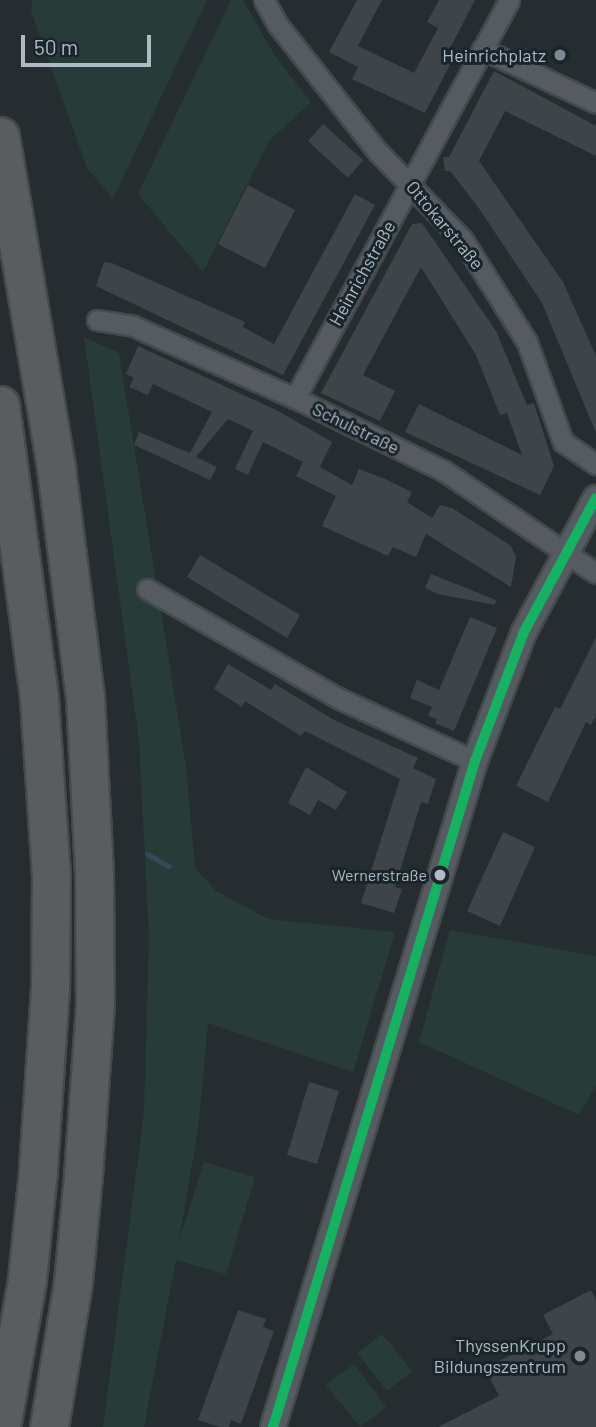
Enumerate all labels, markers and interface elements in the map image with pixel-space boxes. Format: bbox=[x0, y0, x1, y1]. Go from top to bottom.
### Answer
scale bar bbox=[24, 21, 154, 65]
text: 50 m bbox=[34, 34, 78, 59]
place label: Heinrichplatz bbox=[442, 44, 546, 66]
marker: Heinrichplatz bbox=[552, 47, 568, 63]
street label: Ottokarstraße bbox=[402, 176, 488, 274]
street label: Heinrichstraße bbox=[324, 217, 400, 329]
street label: Schulstraße bbox=[309, 398, 403, 458]
place label: Wernerstraße bbox=[332, 865, 427, 885]
marker: Wernerstraße bbox=[433, 868, 447, 882]
place label: ThyssenKrupp Bildungszentrum bbox=[434, 1335, 566, 1378]
marker: ThyssenKrupp Bildungszentrum bbox=[572, 1348, 588, 1364]

